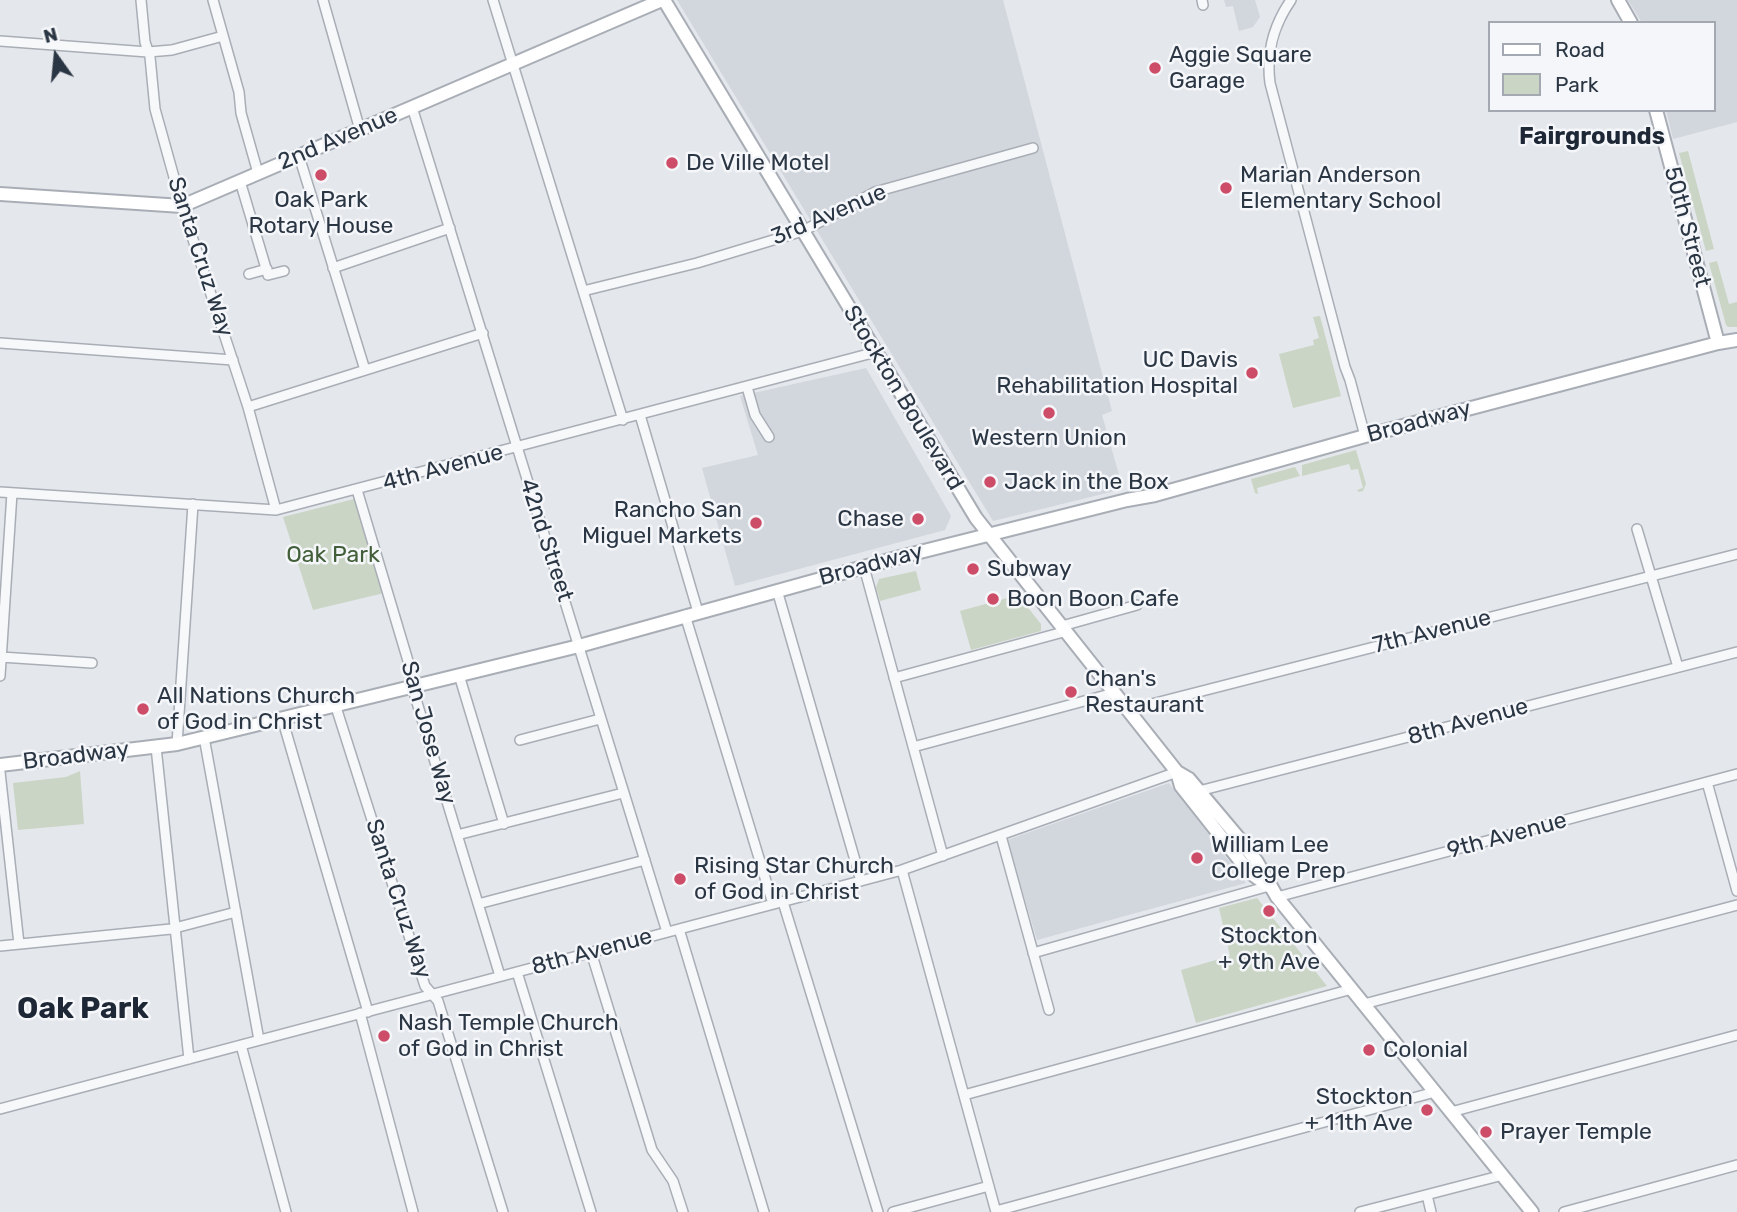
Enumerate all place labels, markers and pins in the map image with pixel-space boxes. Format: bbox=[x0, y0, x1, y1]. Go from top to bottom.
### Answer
place label: Aggie Square Garage bbox=[1169, 41, 1312, 95]
marker: Aggie Square Garage bbox=[1147, 60, 1163, 76]
place label: De Ville Motel bbox=[686, 149, 829, 177]
marker: De Ville Motel bbox=[664, 155, 680, 171]
place label: Marian Anderson Elementary School bbox=[1240, 161, 1441, 215]
marker: Oak Park Rotary House bbox=[313, 167, 329, 183]
marker: Marian Anderson Elementary School bbox=[1218, 180, 1234, 196]
place label: Oak Park Rotary House bbox=[249, 186, 393, 240]
place label: UC Davis Rehabilitation Hospital bbox=[996, 346, 1238, 400]
marker: UC Davis Rehabilitation Hospital bbox=[1244, 365, 1260, 381]
marker: Western Union bbox=[1041, 405, 1057, 421]
place label: Western Union bbox=[971, 424, 1127, 452]
place label: Jack in the Box bbox=[1004, 468, 1169, 496]
marker: Jack in the Box bbox=[982, 474, 998, 490]
place label: Rancho San Miguel Markets bbox=[582, 496, 742, 550]
place label: Chase bbox=[837, 505, 904, 533]
marker: Chase bbox=[910, 511, 926, 527]
marker: Rancho San Miguel Markets bbox=[748, 515, 764, 531]
place label: Subway bbox=[987, 555, 1072, 583]
marker: Subway bbox=[965, 561, 981, 577]
place label: Boon Boon Cafe bbox=[1007, 585, 1179, 613]
marker: Boon Boon Cafe bbox=[985, 591, 1001, 607]
place label: Chan's Restaurant bbox=[1085, 665, 1204, 719]
place label: All Nations Church of God in Christ bbox=[157, 682, 355, 736]
marker: Chan's Restaurant bbox=[1063, 684, 1079, 700]
marker: All Nations Church of God in Christ bbox=[135, 701, 151, 717]
place label: William Lee College Prep bbox=[1211, 831, 1346, 885]
marker: William Lee College Prep bbox=[1189, 850, 1205, 866]
place label: Rising Star Church of God in Christ bbox=[694, 852, 894, 906]
marker: Rising Star Church of God in Christ bbox=[672, 871, 688, 887]
marker: Stockton + 9th Ave bbox=[1261, 903, 1277, 919]
place label: Stockton + 9th Ave bbox=[1218, 922, 1320, 976]
place label: Nash Temple Church of God in Christ bbox=[398, 1009, 619, 1063]
marker: Nash Temple Church of God in Christ bbox=[376, 1028, 392, 1044]
place label: Colonial bbox=[1383, 1036, 1468, 1064]
marker: Colonial bbox=[1361, 1042, 1377, 1058]
place label: Stockton + 11th Ave bbox=[1305, 1083, 1413, 1137]
marker: Stockton + 11th Ave bbox=[1419, 1102, 1435, 1118]
place label: Prayer Temple bbox=[1500, 1118, 1652, 1146]
marker: Prayer Temple bbox=[1478, 1124, 1494, 1140]

